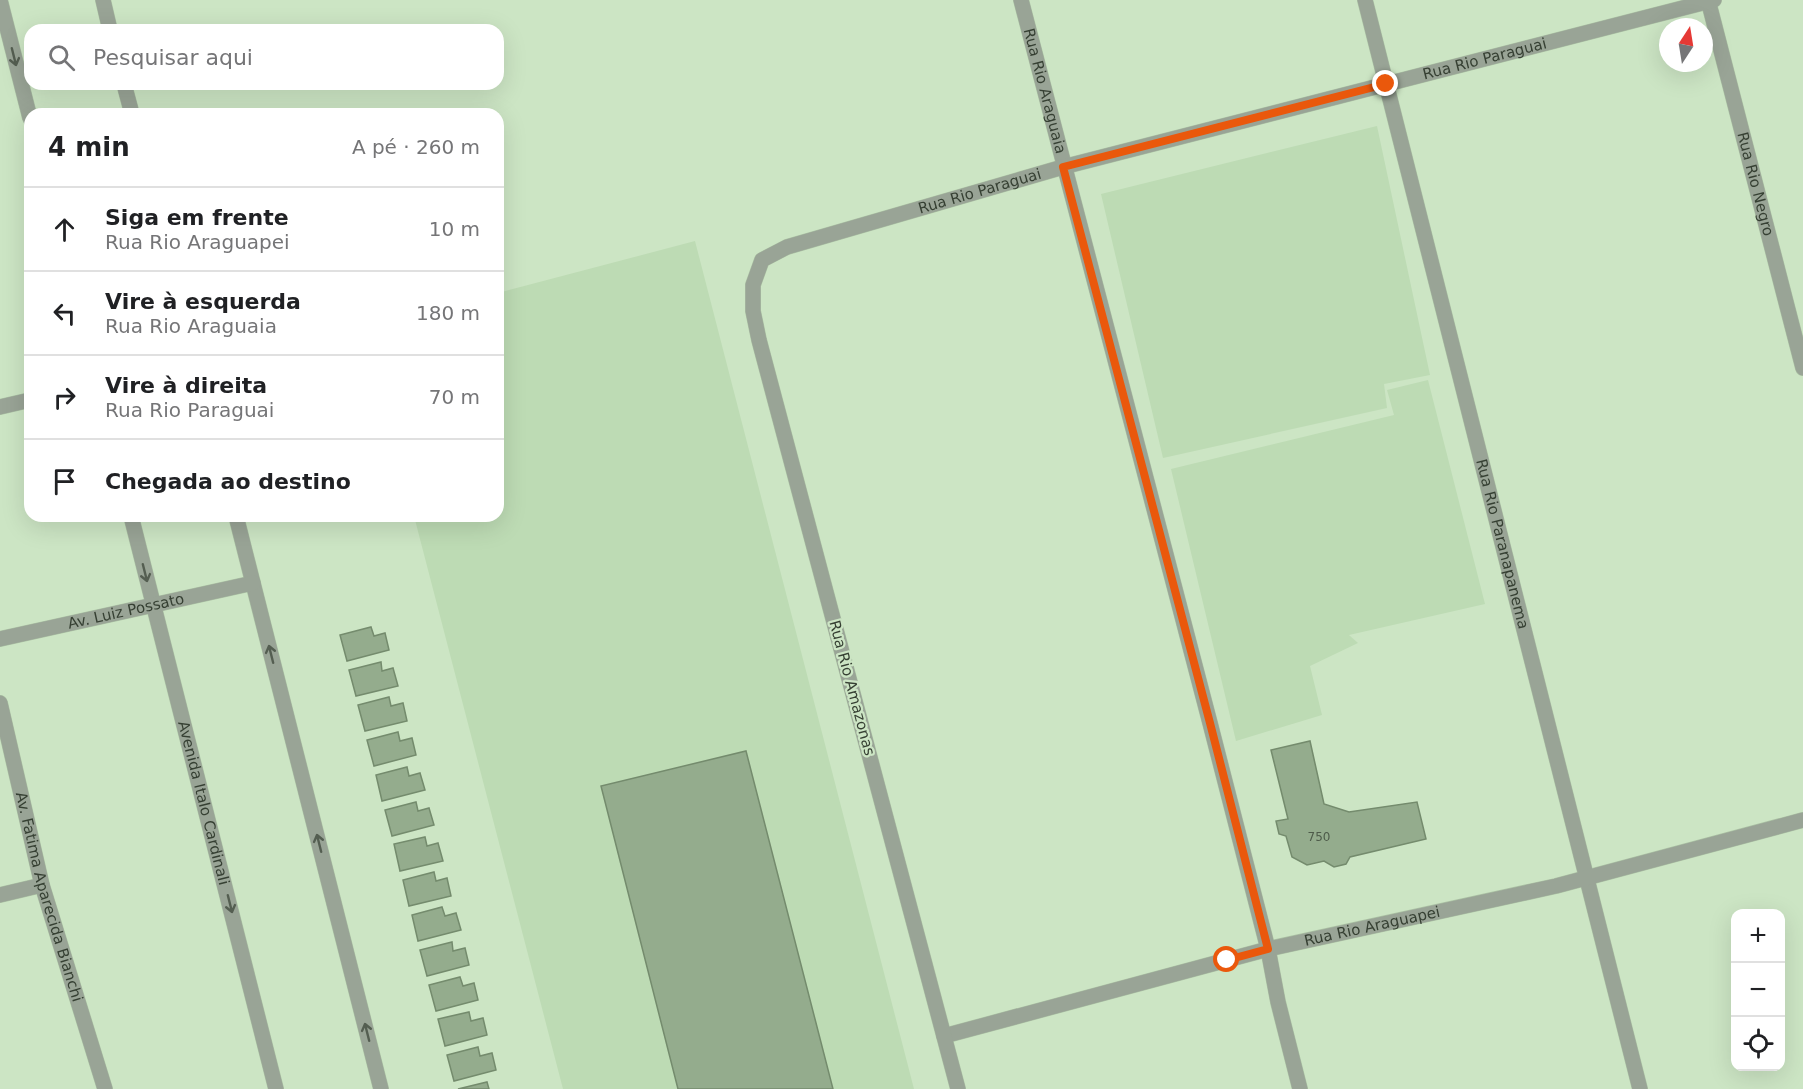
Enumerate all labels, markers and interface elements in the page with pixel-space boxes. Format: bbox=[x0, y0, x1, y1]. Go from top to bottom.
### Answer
north arrow bbox=[1659, 18, 1713, 72]
search box bbox=[24, 24, 504, 90]
street label: Rua Rio Araguaia bbox=[1020, 26, 1070, 156]
street label: Rua Rio Paraguai bbox=[1421, 34, 1548, 83]
icon: search bbox=[45, 41, 78, 74]
text: Pesquisar aqui bbox=[93, 45, 253, 70]
one-way arrow bbox=[9, 47, 21, 66]
route end bbox=[1372, 70, 1398, 96]
street label: Rua Rio Negro bbox=[1733, 130, 1778, 238]
text: 4 min bbox=[48, 132, 130, 162]
text: A pé · 260 m bbox=[352, 135, 480, 159]
street label: Rua Rio Paraguai bbox=[916, 165, 1043, 217]
text: Siga em frente bbox=[105, 205, 289, 230]
icon: ahead bbox=[48, 213, 81, 246]
text: 10 m bbox=[429, 217, 480, 241]
text: Rua Rio Araguapei bbox=[105, 230, 290, 254]
text: Vire à esquerda bbox=[105, 289, 301, 314]
icon: left bbox=[48, 297, 81, 330]
text: 180 m bbox=[416, 301, 480, 325]
text: Rua Rio Araguaia bbox=[105, 314, 277, 338]
text: Vire à direita bbox=[105, 373, 267, 398]
icon: right bbox=[48, 381, 81, 414]
text: 70 m bbox=[429, 385, 480, 409]
text: Rua Rio Paraguai bbox=[105, 398, 274, 422]
street label: Rua Rio Paranapanema bbox=[1472, 457, 1532, 631]
icon: arrive bbox=[48, 465, 81, 498]
text: Chegada ao destino bbox=[105, 469, 351, 494]
one-way arrow bbox=[140, 563, 152, 582]
street label: Av. Luiz Possato bbox=[66, 590, 186, 633]
street label: Rua Rio Amazonas bbox=[825, 618, 879, 758]
one-way arrow bbox=[264, 645, 276, 664]
street label: Avenida Italo Cardinali bbox=[174, 719, 233, 887]
street label: Av. Fatima Aparecida Bianchi bbox=[12, 790, 87, 1004]
house number: 750 bbox=[1308, 830, 1330, 844]
one-way arrow bbox=[312, 834, 324, 853]
one-way arrow bbox=[224, 894, 236, 913]
street label: Rua Rio Araguapei bbox=[1302, 903, 1442, 950]
map controls bbox=[1731, 909, 1785, 1071]
button: + bbox=[1731, 909, 1785, 963]
route start bbox=[1213, 946, 1239, 972]
button: − bbox=[1731, 963, 1785, 1017]
button: locate bbox=[1731, 1017, 1785, 1071]
one-way arrow bbox=[360, 1023, 372, 1042]

